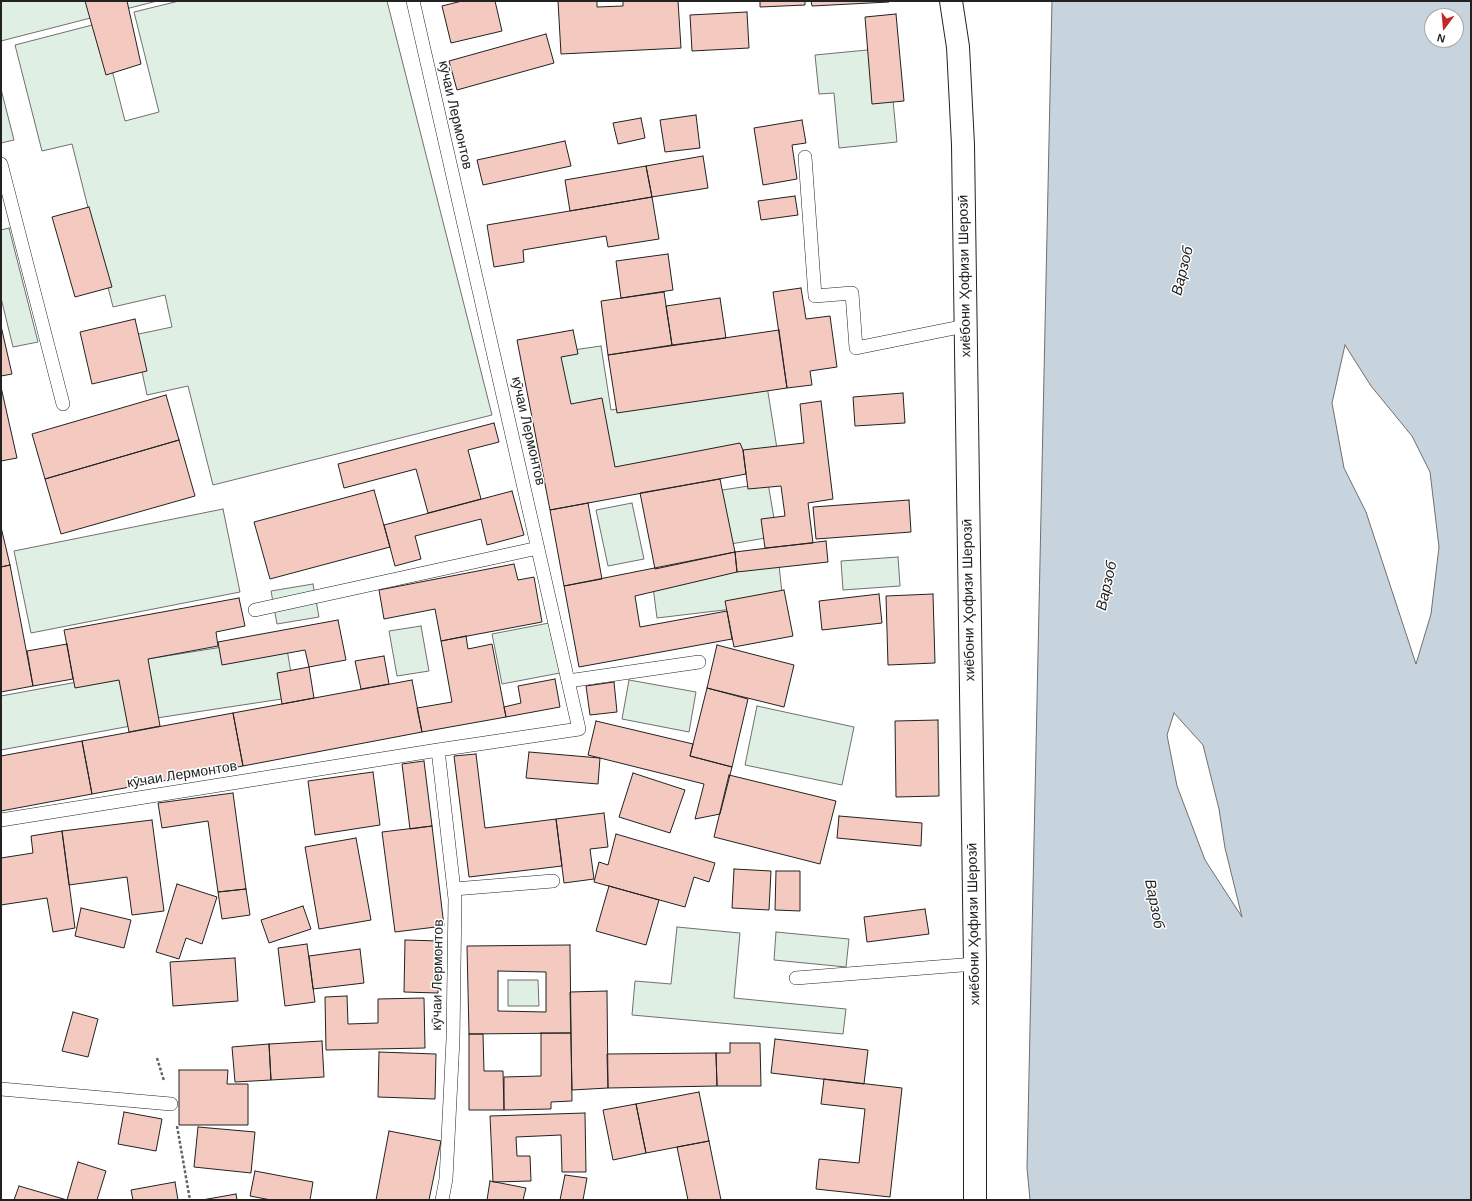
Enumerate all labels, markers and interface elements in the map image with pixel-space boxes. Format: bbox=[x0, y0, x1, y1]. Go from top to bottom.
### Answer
north arrow bbox=[1424, 8, 1464, 48]
text: N bbox=[1435, 32, 1446, 45]
street label: кӯчаи Лермонтов bbox=[434, 59, 476, 171]
street label: хиёбони Ҳофизи Шерозӣ bbox=[955, 195, 975, 357]
water label: Варзоб bbox=[1168, 245, 1198, 297]
street label: кӯчаи Лермонтов bbox=[507, 375, 549, 487]
street label: хиёбони Ҳофизи Шерозӣ bbox=[959, 519, 979, 681]
water label: Варзоб bbox=[1093, 560, 1121, 612]
street label: кӯчаи Лермонтов bbox=[126, 758, 238, 792]
street label: хиёбони Ҳофизи Шерозӣ bbox=[964, 843, 984, 1005]
water label: Варзоб bbox=[1140, 878, 1168, 930]
street label: кӯчаи Лермонтов bbox=[429, 919, 447, 1031]

